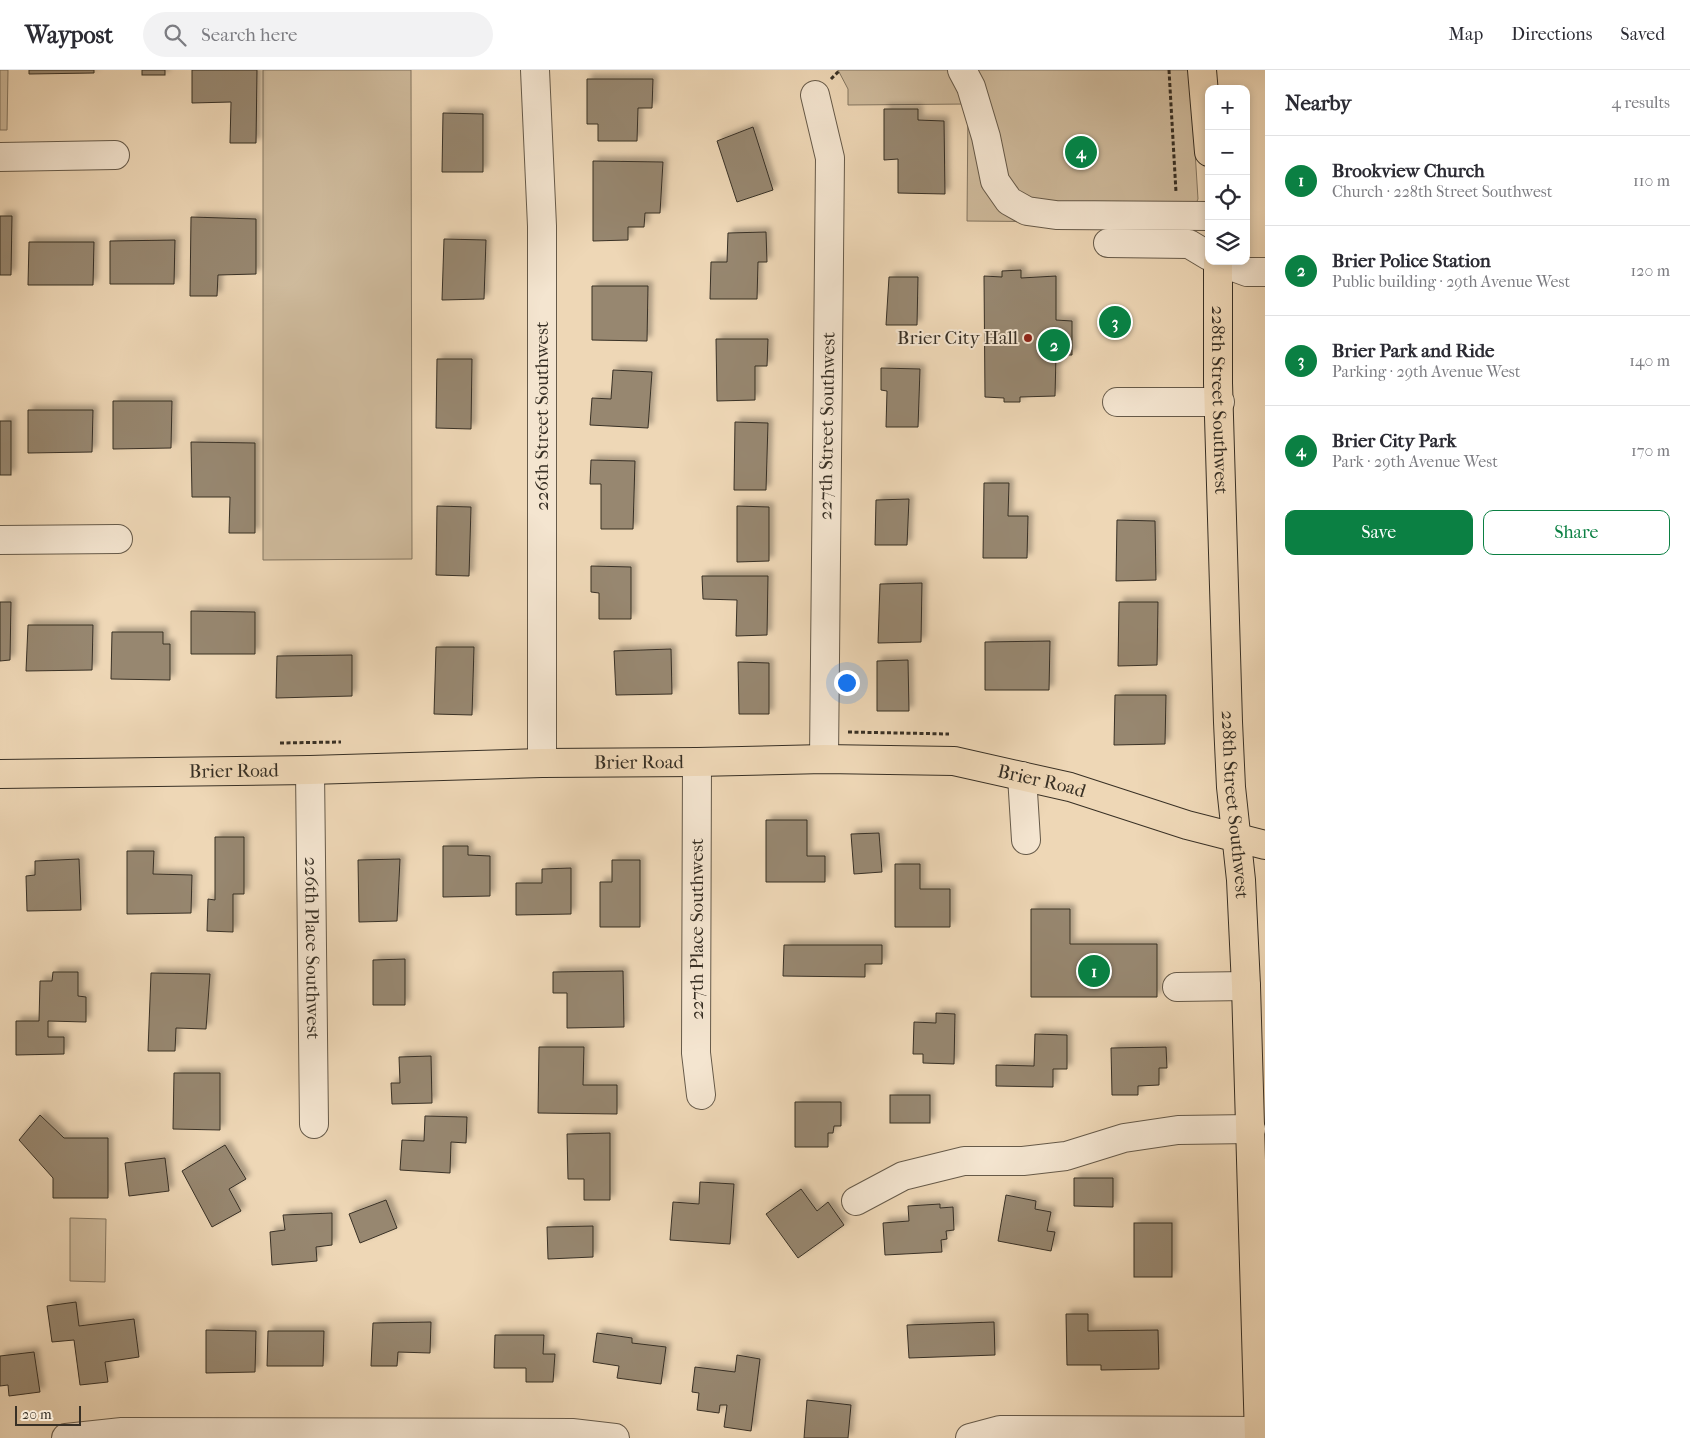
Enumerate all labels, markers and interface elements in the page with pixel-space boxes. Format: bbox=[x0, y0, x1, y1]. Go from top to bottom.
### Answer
search box bbox=[143, 12, 493, 57]
text: Waypost bbox=[25, 21, 113, 49]
icon: search bbox=[161, 21, 189, 49]
text: Search here bbox=[201, 24, 297, 46]
text: Map bbox=[1449, 24, 1483, 45]
text: Directions bbox=[1511, 24, 1592, 45]
text: Saved bbox=[1620, 24, 1665, 45]
map controls bbox=[1205, 85, 1250, 265]
button: + bbox=[1205, 85, 1250, 130]
text: Nearby bbox=[1285, 91, 1351, 115]
text: 4 results bbox=[1612, 93, 1670, 112]
button: − bbox=[1205, 130, 1250, 175]
pin: 4 bbox=[1065, 133, 1097, 171]
text: Brookview Church bbox=[1332, 160, 1485, 182]
text: 1 bbox=[1298, 171, 1304, 190]
text: 110 m bbox=[1633, 171, 1670, 190]
button: locate bbox=[1205, 175, 1250, 220]
text: Church · 228th Street Southwest bbox=[1332, 182, 1552, 201]
button: layers bbox=[1205, 220, 1250, 265]
text: Brier Police Station bbox=[1332, 250, 1491, 272]
text: 2 bbox=[1297, 261, 1305, 280]
text: 120 m bbox=[1631, 261, 1670, 280]
text: Public building · 29th Avenue West bbox=[1332, 272, 1570, 291]
pin: 3 bbox=[1099, 303, 1131, 341]
street label: 228th Street Southwest bbox=[1207, 306, 1232, 495]
street label: 226th Street Southwest bbox=[531, 321, 553, 511]
pin: 2 bbox=[1038, 326, 1070, 364]
place label: Brier City Hall bbox=[897, 327, 1018, 349]
street label: 227th Street Southwest bbox=[814, 331, 840, 520]
marker: Brier City Hall bbox=[1022, 332, 1034, 344]
text: Brier Park and Ride bbox=[1332, 340, 1494, 362]
text: 3 bbox=[1298, 351, 1304, 370]
text: 140 m bbox=[1629, 351, 1670, 370]
text: Parking · 29th Avenue West bbox=[1332, 362, 1520, 381]
text: Brier City Park bbox=[1332, 430, 1456, 452]
text: 4 bbox=[1296, 441, 1306, 460]
text: 170 m bbox=[1631, 441, 1670, 460]
text: Park · 29th Avenue West bbox=[1332, 452, 1498, 471]
button: Save bbox=[1285, 510, 1473, 555]
button: Share bbox=[1483, 510, 1670, 555]
your location bbox=[834, 670, 860, 696]
street label: 228th Street Southwest bbox=[1217, 710, 1253, 899]
street label: Brier Road bbox=[594, 751, 685, 774]
street label: Brier Road bbox=[189, 759, 280, 783]
street label: Brier Road bbox=[995, 760, 1089, 803]
street label: 227th Place Southwest bbox=[686, 838, 708, 1020]
street label: 226th Place Southwest bbox=[300, 856, 324, 1040]
pin: 1 bbox=[1078, 952, 1110, 990]
scale bar bbox=[15, 1403, 81, 1426]
text: 20 m bbox=[22, 1406, 52, 1423]

